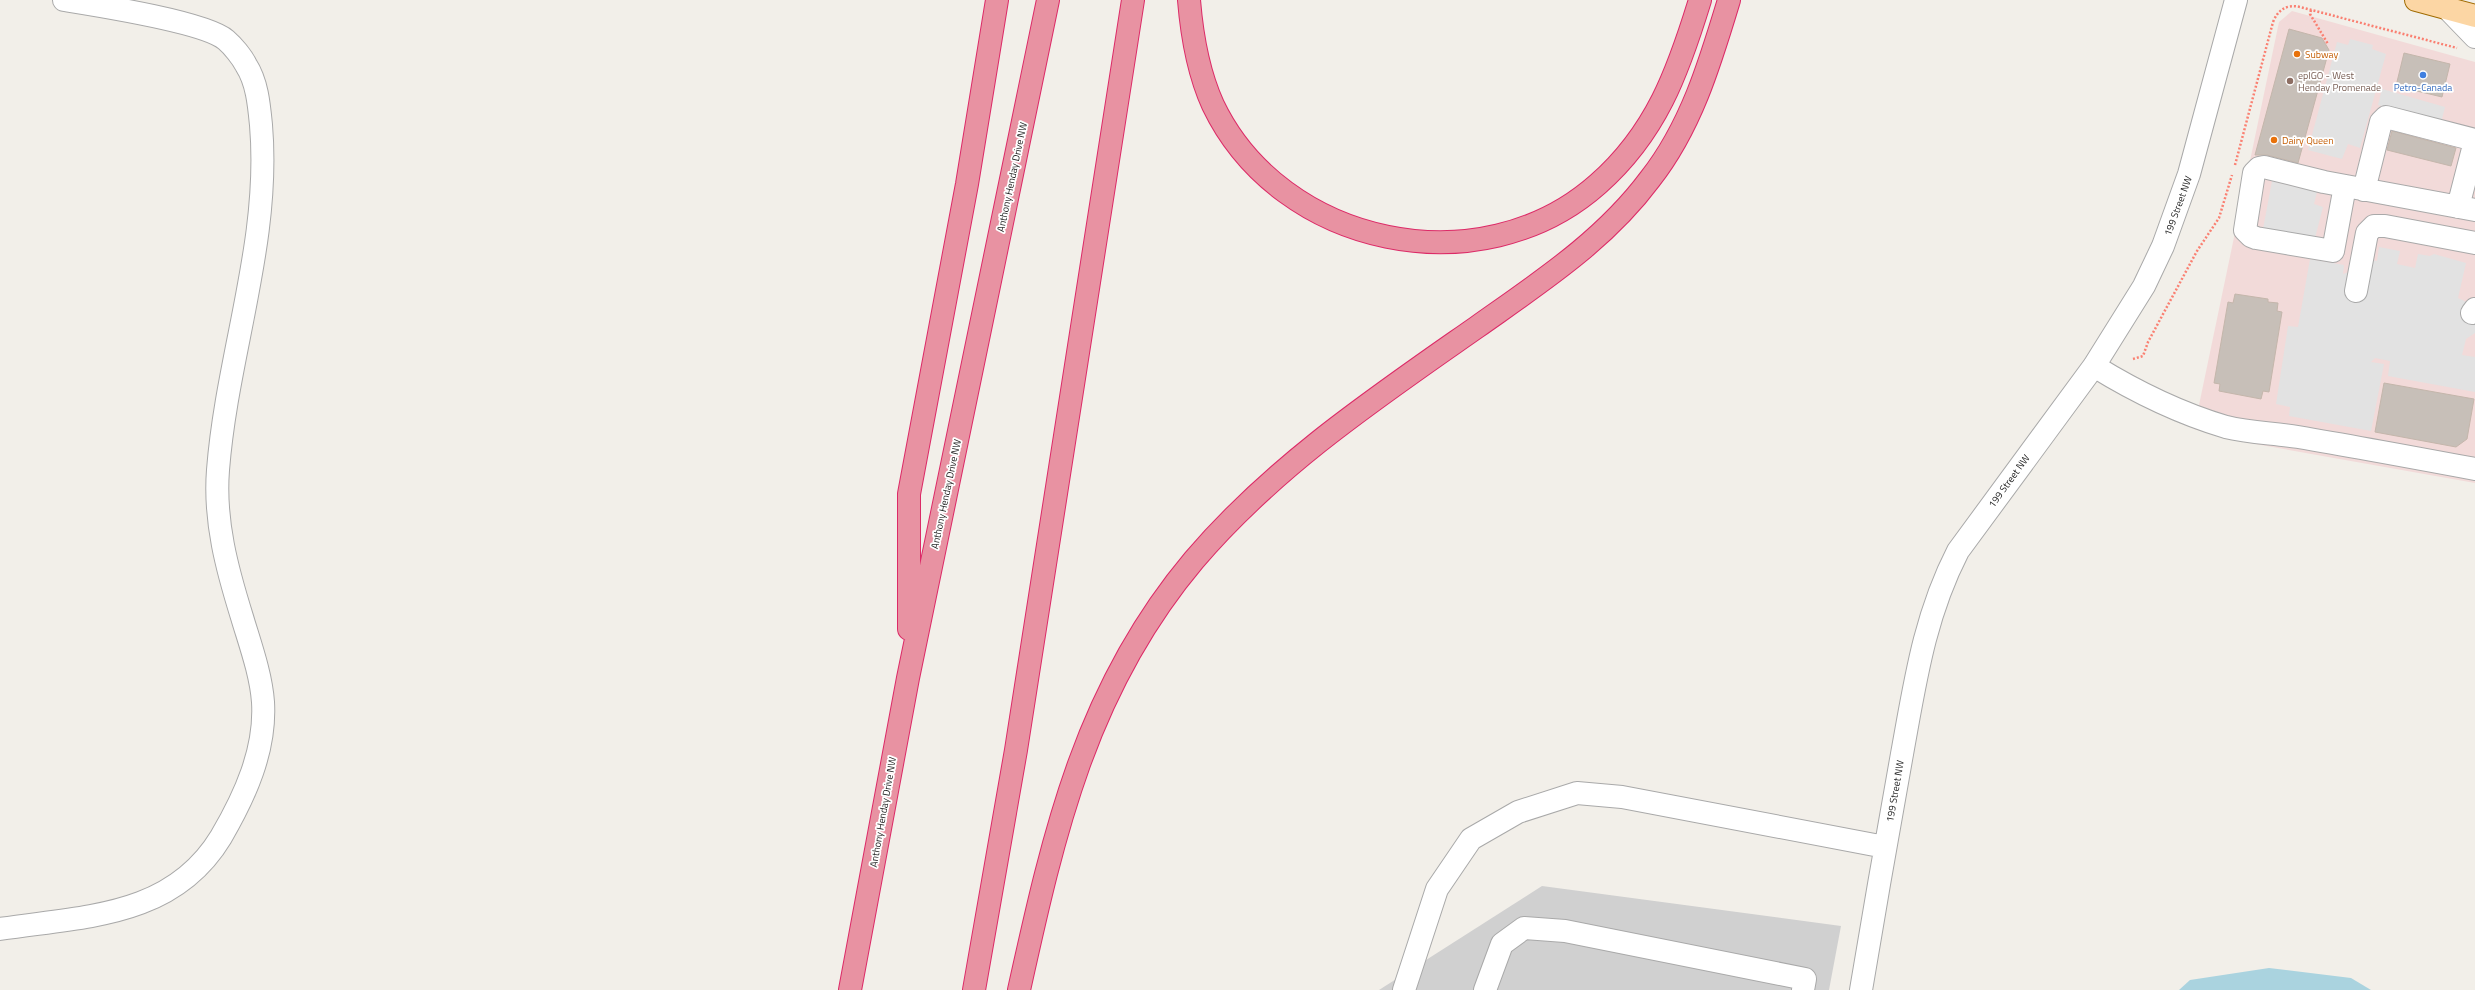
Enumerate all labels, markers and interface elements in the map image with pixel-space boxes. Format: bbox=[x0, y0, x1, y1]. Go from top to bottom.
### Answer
place label: Subway bbox=[2305, 47, 2338, 62]
marker: Subway bbox=[2292, 49, 2302, 59]
place label: eplGO - West Henday Promenade bbox=[2298, 68, 2381, 95]
marker: Petro-Canada bbox=[2418, 70, 2428, 80]
marker: eplGO - West Henday Promenade bbox=[2285, 76, 2295, 86]
place label: Petro-Canada bbox=[2394, 80, 2452, 95]
street label: Anthony Henday Drive NW bbox=[993, 121, 1031, 233]
place label: Dairy Queen bbox=[2282, 133, 2334, 148]
marker: Dairy Queen bbox=[2269, 135, 2279, 145]
street label: 199 Street NW bbox=[2160, 174, 2196, 238]
street label: Anthony Henday Drive NW bbox=[927, 438, 965, 550]
street label: 199 Street NW bbox=[1985, 451, 2034, 511]
street label: Anthony Henday Drive NW bbox=[866, 755, 900, 868]
street label: 199 Street NW bbox=[1882, 759, 1908, 823]

